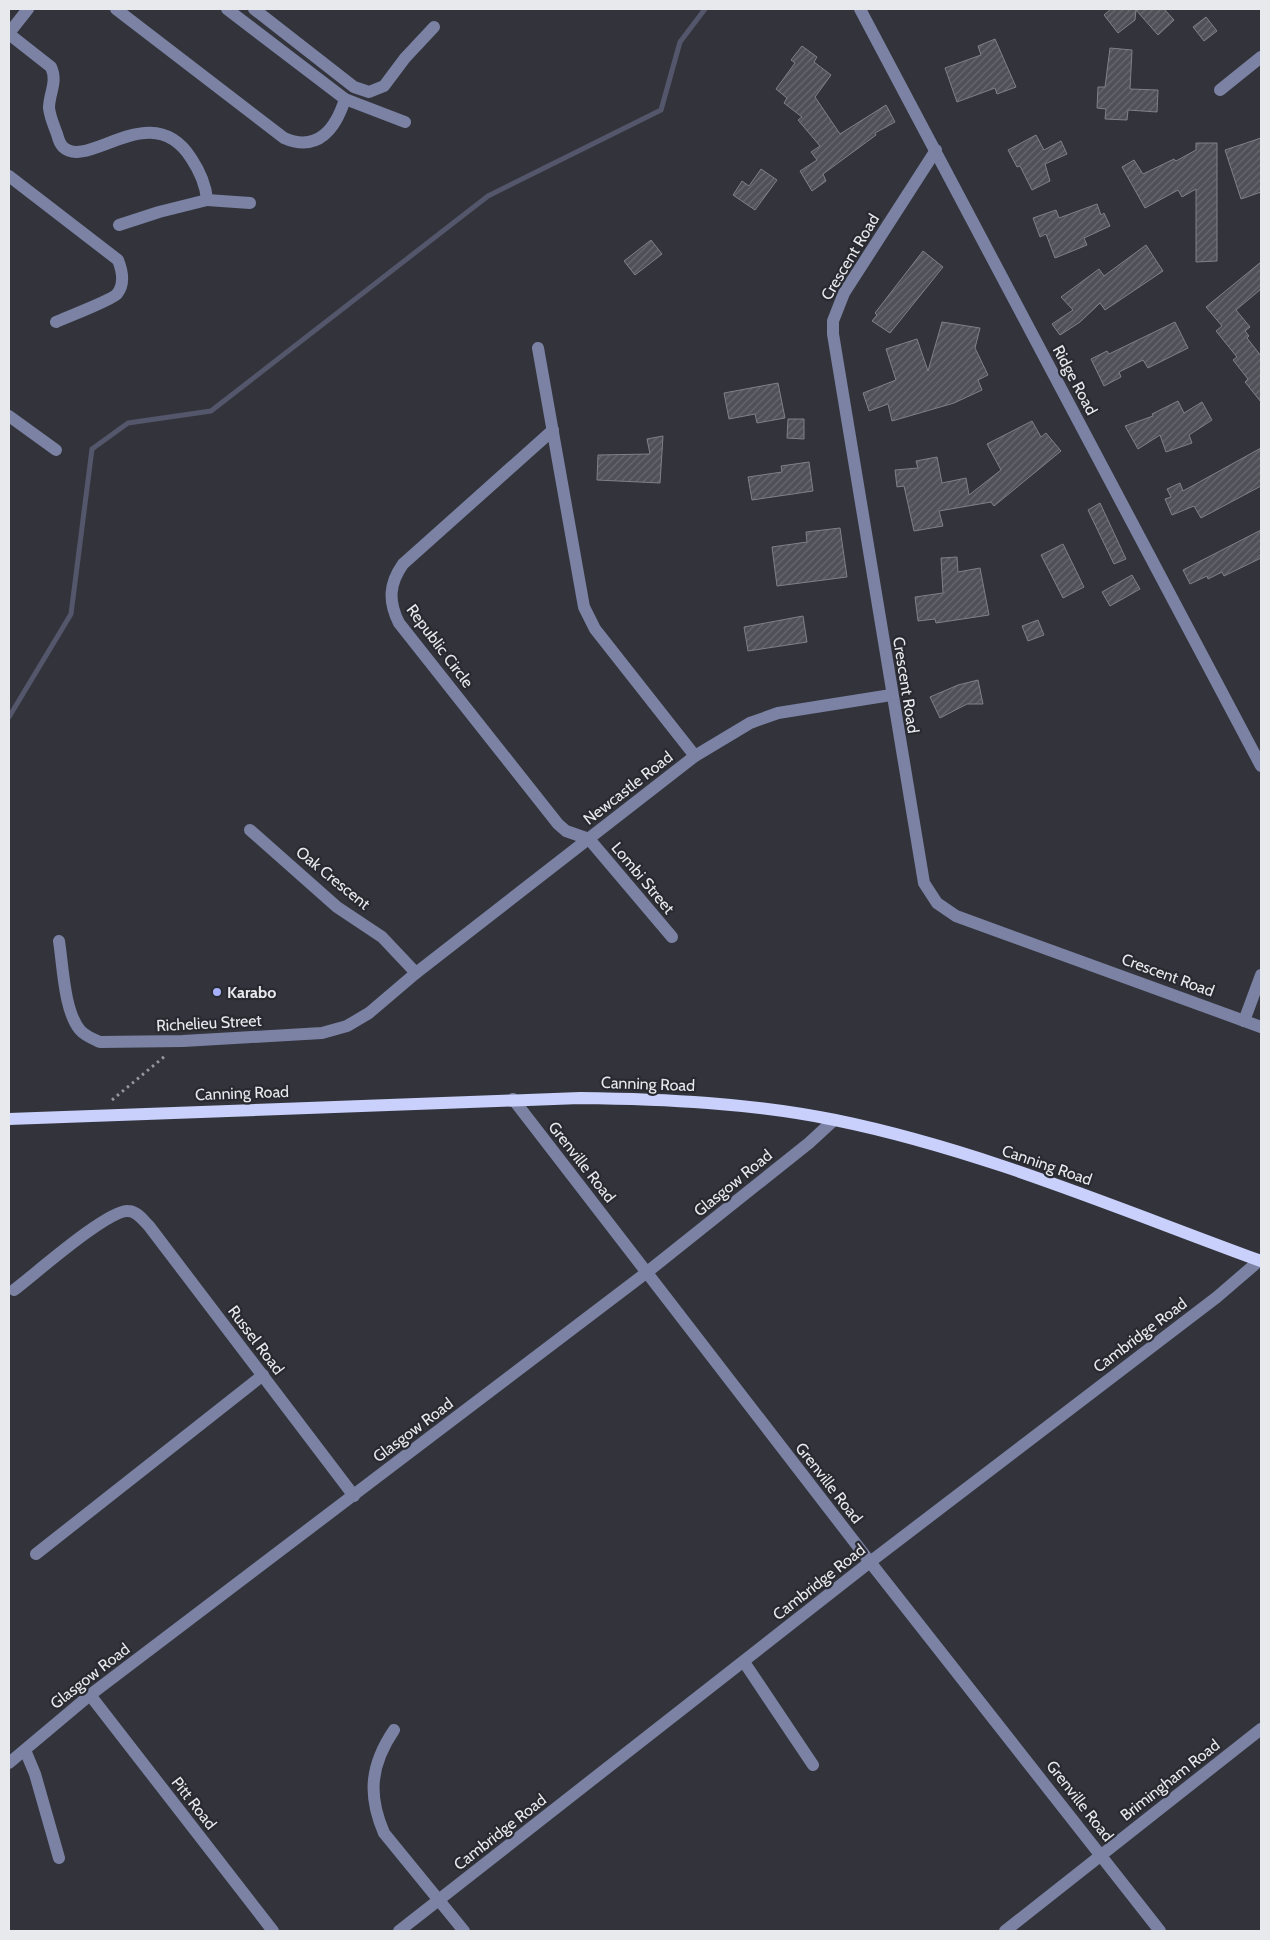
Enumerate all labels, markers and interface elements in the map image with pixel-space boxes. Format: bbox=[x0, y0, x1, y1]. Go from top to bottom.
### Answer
street label: Crescent Road bbox=[817, 210, 883, 304]
street label: Ridge Road bbox=[1049, 342, 1101, 418]
street label: Republic Circle bbox=[402, 601, 478, 691]
street label: Crescent Road bbox=[889, 635, 923, 735]
street label: Newcastle Road bbox=[580, 747, 676, 829]
street label: Lombi Street bbox=[608, 838, 679, 918]
street label: Oak Crescent bbox=[292, 842, 374, 914]
street label: Crescent Road bbox=[1119, 949, 1217, 1001]
place label: Karabo bbox=[227, 983, 276, 1002]
marker: Karabo bbox=[211, 986, 223, 998]
street label: Richelieu Street bbox=[156, 1011, 263, 1035]
street label: Canning Road bbox=[601, 1073, 695, 1095]
street label: Canning Road bbox=[195, 1082, 289, 1104]
street label: Grenville Road bbox=[544, 1118, 620, 1206]
street label: Canning Road bbox=[999, 1141, 1095, 1189]
street label: Glasgow Road bbox=[690, 1146, 776, 1220]
street label: Cambridge Road bbox=[1089, 1294, 1191, 1376]
street label: Russel Road bbox=[224, 1302, 288, 1378]
street label: Glasgow Road bbox=[369, 1394, 457, 1466]
street label: Grenville Road bbox=[791, 1439, 867, 1527]
street label: Cambridge Road bbox=[769, 1540, 869, 1624]
street label: Glasgow Road bbox=[47, 1639, 133, 1713]
street label: Brimingham Road bbox=[1117, 1735, 1223, 1825]
street label: Grenville Road bbox=[1042, 1757, 1118, 1845]
street label: Pitt Road bbox=[168, 1773, 220, 1833]
street label: Cambridge Road bbox=[450, 1790, 550, 1874]

